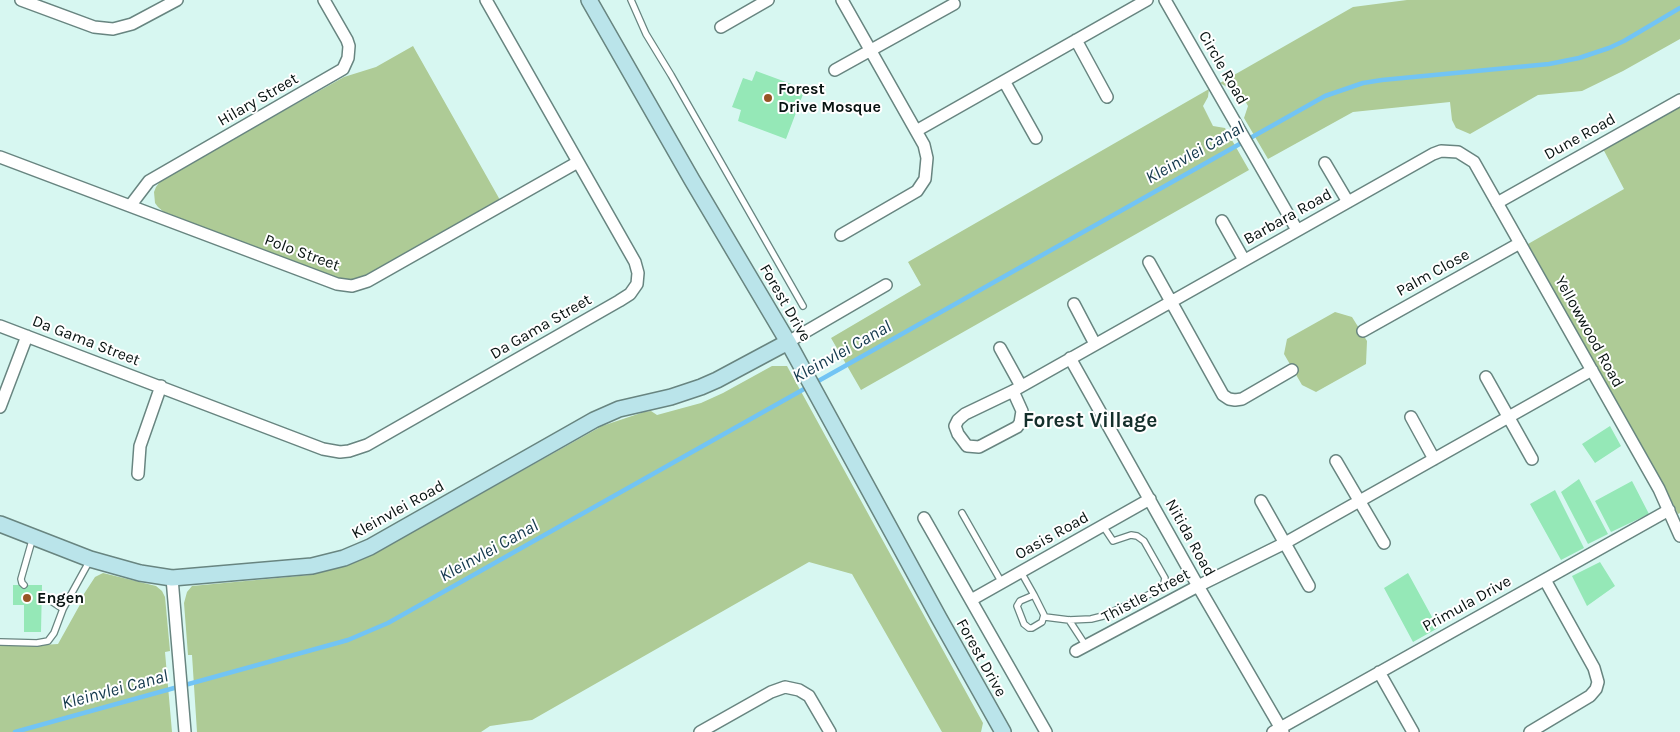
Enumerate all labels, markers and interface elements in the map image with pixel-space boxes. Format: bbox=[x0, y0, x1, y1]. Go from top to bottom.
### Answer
street label: Circle Road bbox=[1194, 28, 1252, 108]
street label: Hilary Street bbox=[214, 69, 302, 131]
place label: Forest Drive Mosque bbox=[778, 79, 881, 117]
marker: Forest Drive Mosque bbox=[762, 92, 774, 104]
street label: Dune Road bbox=[1541, 110, 1619, 164]
water label: Kleinvlei Canal bbox=[1142, 117, 1248, 189]
street label: Barbara Road bbox=[1240, 185, 1336, 249]
street label: Polo Street bbox=[262, 231, 342, 275]
street label: Palm Close bbox=[1393, 245, 1473, 301]
street label: Forest Drive bbox=[755, 261, 815, 345]
street label: Yellowwood Road bbox=[1550, 273, 1628, 391]
street label: Da Gama Street bbox=[487, 290, 595, 364]
street label: Da Gama Street bbox=[29, 312, 143, 370]
water label: Kleinvlei Canal bbox=[789, 316, 895, 388]
district label: Forest Village bbox=[1023, 408, 1157, 434]
street label: Kleinvlei Road bbox=[348, 477, 448, 543]
street label: Nitida Road bbox=[1161, 496, 1219, 580]
street label: Oasis Road bbox=[1012, 508, 1092, 564]
water label: Kleinvlei Canal bbox=[436, 515, 542, 587]
street label: Thistle Street bbox=[1099, 565, 1193, 627]
street label: Primula Drive bbox=[1419, 572, 1515, 636]
place label: Engen bbox=[37, 588, 84, 608]
marker: Engen bbox=[21, 592, 33, 604]
street label: Forest Drive bbox=[952, 616, 1010, 700]
water label: Kleinvlei Canal bbox=[59, 665, 171, 715]

